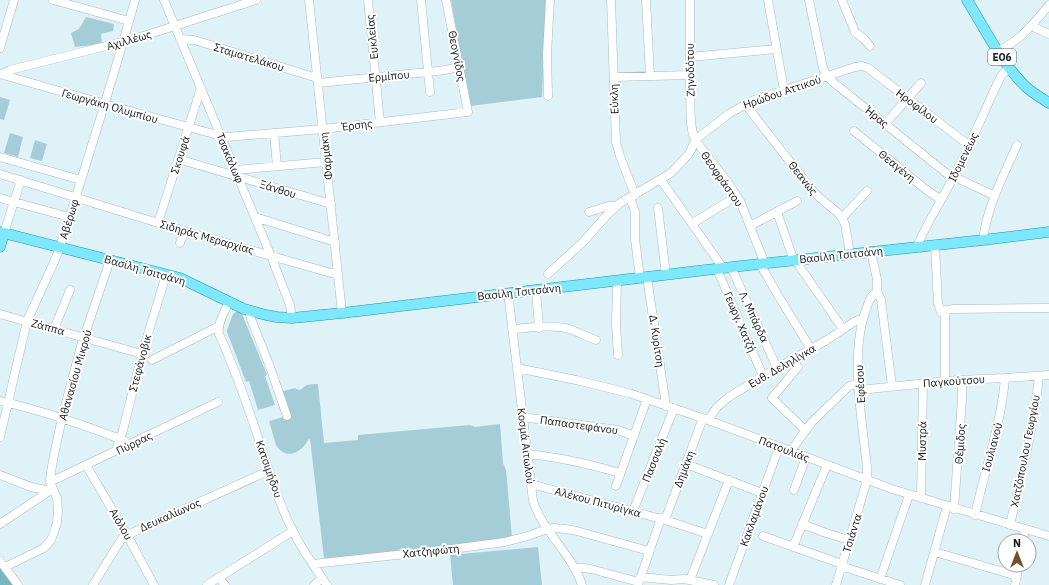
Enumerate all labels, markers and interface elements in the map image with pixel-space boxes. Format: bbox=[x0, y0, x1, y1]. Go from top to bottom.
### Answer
street label: Ευκλείας bbox=[363, 14, 381, 60]
street label: Αχιλλέως bbox=[105, 27, 153, 53]
street label: Θεογνίδος bbox=[445, 29, 469, 83]
street label: Σταματελάκου bbox=[212, 40, 286, 74]
street label: Ζηνοδότου bbox=[683, 43, 697, 97]
road number: ΕΟ6 bbox=[988, 49, 1016, 65]
street label: Ερμίπου bbox=[368, 67, 410, 85]
street label: Ηρώδου Αττικού bbox=[741, 72, 823, 112]
street label: Εύκλη bbox=[606, 84, 622, 114]
street label: Γεωργάκη Ολυμπίου bbox=[60, 86, 160, 126]
street label: Ηροφίλου bbox=[893, 86, 941, 126]
street label: Ήρας bbox=[862, 103, 892, 131]
street label: Έρσης bbox=[340, 116, 373, 134]
street label: Ιδομενέως bbox=[945, 130, 981, 184]
street label: Τσακάλωφ bbox=[213, 131, 247, 185]
street label: Φαρμάκη bbox=[317, 131, 335, 181]
street label: Σκουφά bbox=[167, 134, 193, 176]
street label: Θεαγένη bbox=[876, 147, 918, 185]
street label: Θεοφράστου bbox=[698, 149, 746, 209]
street label: Θεανώς bbox=[785, 158, 821, 198]
street label: Ξάνθου bbox=[258, 177, 298, 201]
street label: Αβέρωφ bbox=[56, 197, 82, 241]
street label: Σιδηράς Μεραρχίας bbox=[158, 217, 256, 257]
street label: Βασίλη Τσιτσάνη bbox=[799, 244, 883, 266]
street label: Βασίλη Τσιτσάνη bbox=[103, 252, 187, 288]
street label: Βασίλη Τσιτσάνη bbox=[477, 281, 561, 303]
street label: Λ. Μπάρδα bbox=[736, 289, 772, 345]
street label: Γεωργ. Χατζή bbox=[721, 290, 759, 354]
street label: Δ. Κυρίτση bbox=[646, 314, 668, 368]
street label: Ζάππα bbox=[30, 316, 66, 338]
street label: Αθανασίου Μικρού bbox=[55, 328, 95, 422]
street label: Στεφάνοβικ bbox=[126, 333, 154, 393]
street label: Ευθ. Δεληλίγκα bbox=[746, 341, 818, 391]
street label: Εφέσου bbox=[852, 364, 868, 404]
street label: Παγκούτσου bbox=[922, 372, 986, 390]
street label: Χατζόπουλου Γεωργίου bbox=[1007, 394, 1043, 508]
street label: Κοσμά Αιτωλού bbox=[514, 407, 538, 485]
street label: Παπαστεφάνου bbox=[539, 413, 619, 437]
street label: Μυστρά bbox=[915, 421, 929, 461]
street label: Ιουλιανού bbox=[979, 421, 1005, 473]
street label: Θέμιδος bbox=[952, 423, 968, 465]
street label: Πύρρας bbox=[114, 428, 154, 458]
street label: Πατουλιάς bbox=[757, 433, 811, 465]
street label: Πασσαλή bbox=[639, 436, 669, 484]
street label: Κατσιμήδου bbox=[253, 438, 285, 500]
street label: Δημάκη bbox=[670, 448, 698, 490]
street label: Αλέκου Πιτυρίγκα bbox=[553, 484, 643, 520]
street label: Κακλαμάνου bbox=[737, 484, 771, 548]
street label: Δευκαλίωνος bbox=[137, 495, 203, 535]
street label: Αιόλου bbox=[106, 506, 136, 542]
street label: Τσιάντα bbox=[839, 512, 865, 554]
north arrow bbox=[997, 533, 1037, 573]
text: N bbox=[1013, 536, 1021, 550]
street label: Χατζηφώτη bbox=[402, 541, 460, 561]

